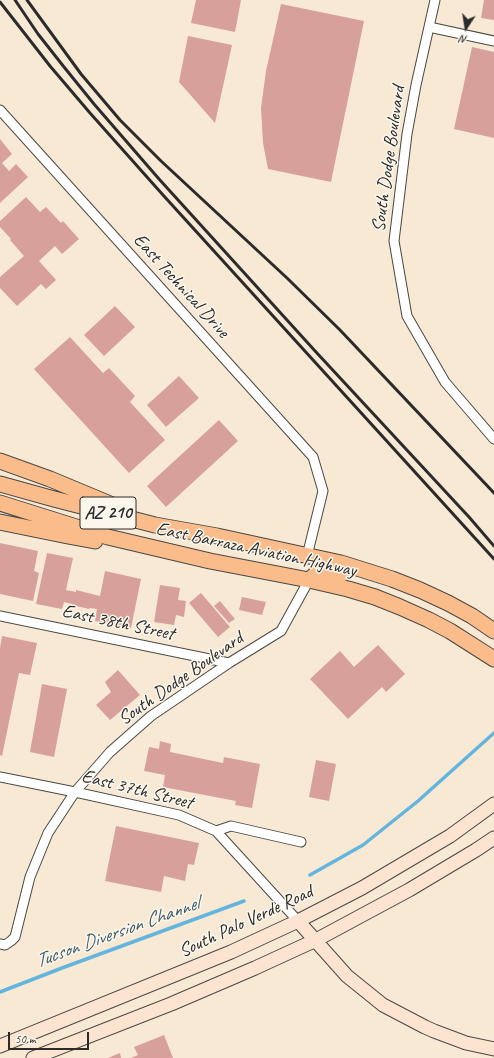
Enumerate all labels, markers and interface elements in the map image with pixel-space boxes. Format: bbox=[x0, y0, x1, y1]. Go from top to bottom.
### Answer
north arrow bbox=[446, 8, 486, 48]
text: N bbox=[459, 32, 468, 47]
street label: South Dodge Boulevard bbox=[367, 85, 411, 233]
street label: East Technical Drive bbox=[128, 229, 234, 343]
road number: AZ 210 bbox=[80, 497, 136, 529]
street label: East Barraza Aviation Highway bbox=[154, 518, 358, 582]
street label: East 38th Street bbox=[60, 600, 176, 646]
street label: South Dodge Boulevard bbox=[114, 627, 248, 731]
street label: East 37th Street bbox=[79, 765, 195, 815]
street label: South Palo Verde Road bbox=[175, 881, 317, 963]
water label: Tucson Diversion Channel bbox=[32, 892, 202, 974]
scale bar bbox=[10, 1024, 91, 1050]
text: 50 m bbox=[15, 1031, 35, 1047]

